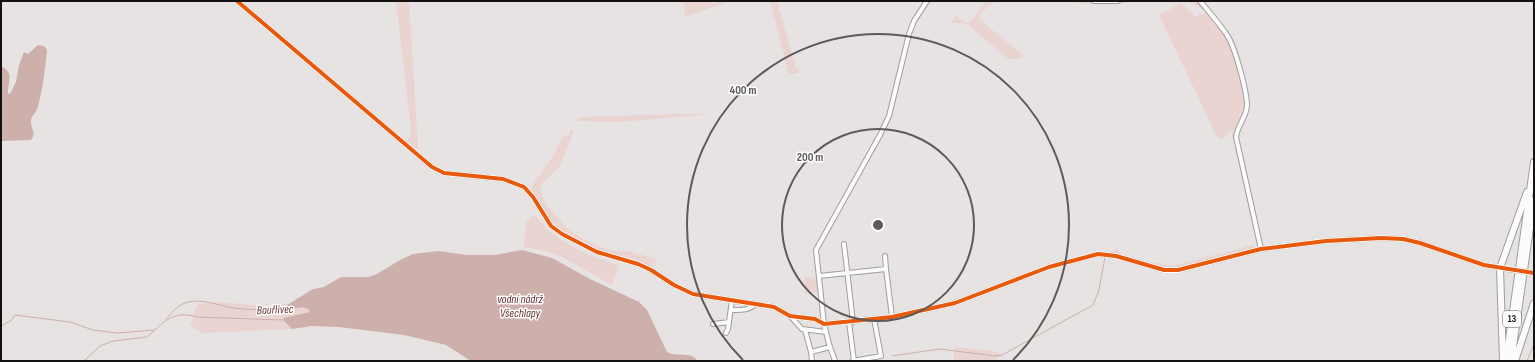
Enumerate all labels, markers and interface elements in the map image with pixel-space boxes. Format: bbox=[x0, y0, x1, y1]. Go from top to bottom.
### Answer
text: 400 m bbox=[730, 83, 756, 98]
text: 200 m bbox=[797, 150, 823, 165]
centre of rings bbox=[871, 218, 885, 232]
water label: vodní nádrž Všechlapy bbox=[497, 292, 544, 321]
water label: Bouřlivec bbox=[256, 302, 294, 318]
road number: 13 bbox=[1503, 311, 1521, 327]

